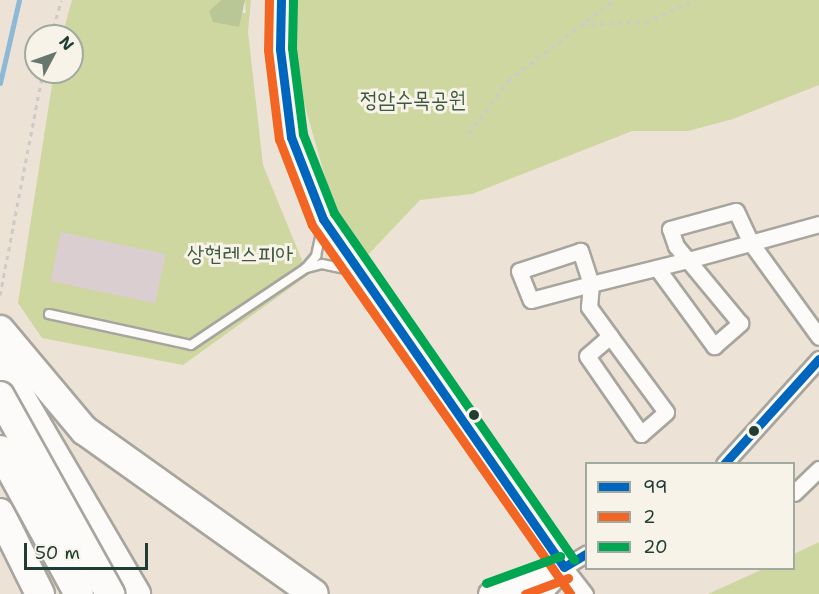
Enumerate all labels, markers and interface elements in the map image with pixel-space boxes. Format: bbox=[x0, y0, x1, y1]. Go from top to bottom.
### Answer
north arrow bbox=[24, 24, 84, 84]
text: N bbox=[54, 31, 79, 55]
park label: 정암수목공원 bbox=[360, 87, 466, 113]
park label: 상현레스피아 bbox=[187, 241, 293, 267]
unlabelled marker bbox=[468, 409, 480, 421]
unlabelled marker bbox=[748, 425, 760, 437]
legend bbox=[585, 462, 795, 570]
text: 99 bbox=[643, 475, 667, 499]
text: 2 bbox=[643, 505, 656, 529]
scale bar bbox=[27, 531, 152, 569]
text: 20 bbox=[643, 535, 668, 559]
text: 50 m bbox=[35, 541, 80, 565]

